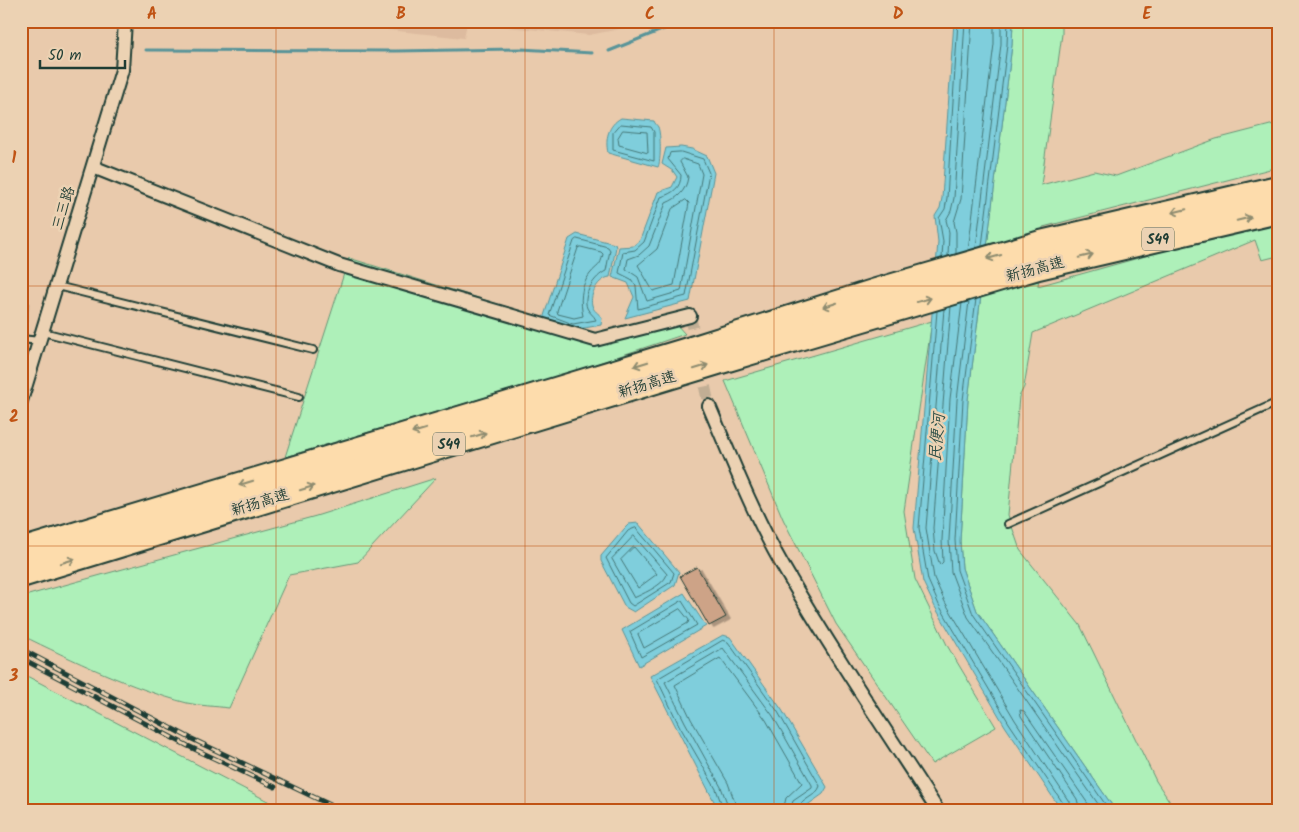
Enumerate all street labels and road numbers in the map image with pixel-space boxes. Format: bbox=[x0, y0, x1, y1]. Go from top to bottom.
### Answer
street label: 三三路 bbox=[46, 183, 82, 233]
road number: S49 bbox=[1142, 228, 1174, 250]
street label: 新扬高速 bbox=[1003, 251, 1067, 289]
street label: 新扬高速 bbox=[615, 365, 679, 405]
road number: S49 bbox=[433, 432, 465, 456]
street label: 新扬高速 bbox=[228, 483, 292, 523]

